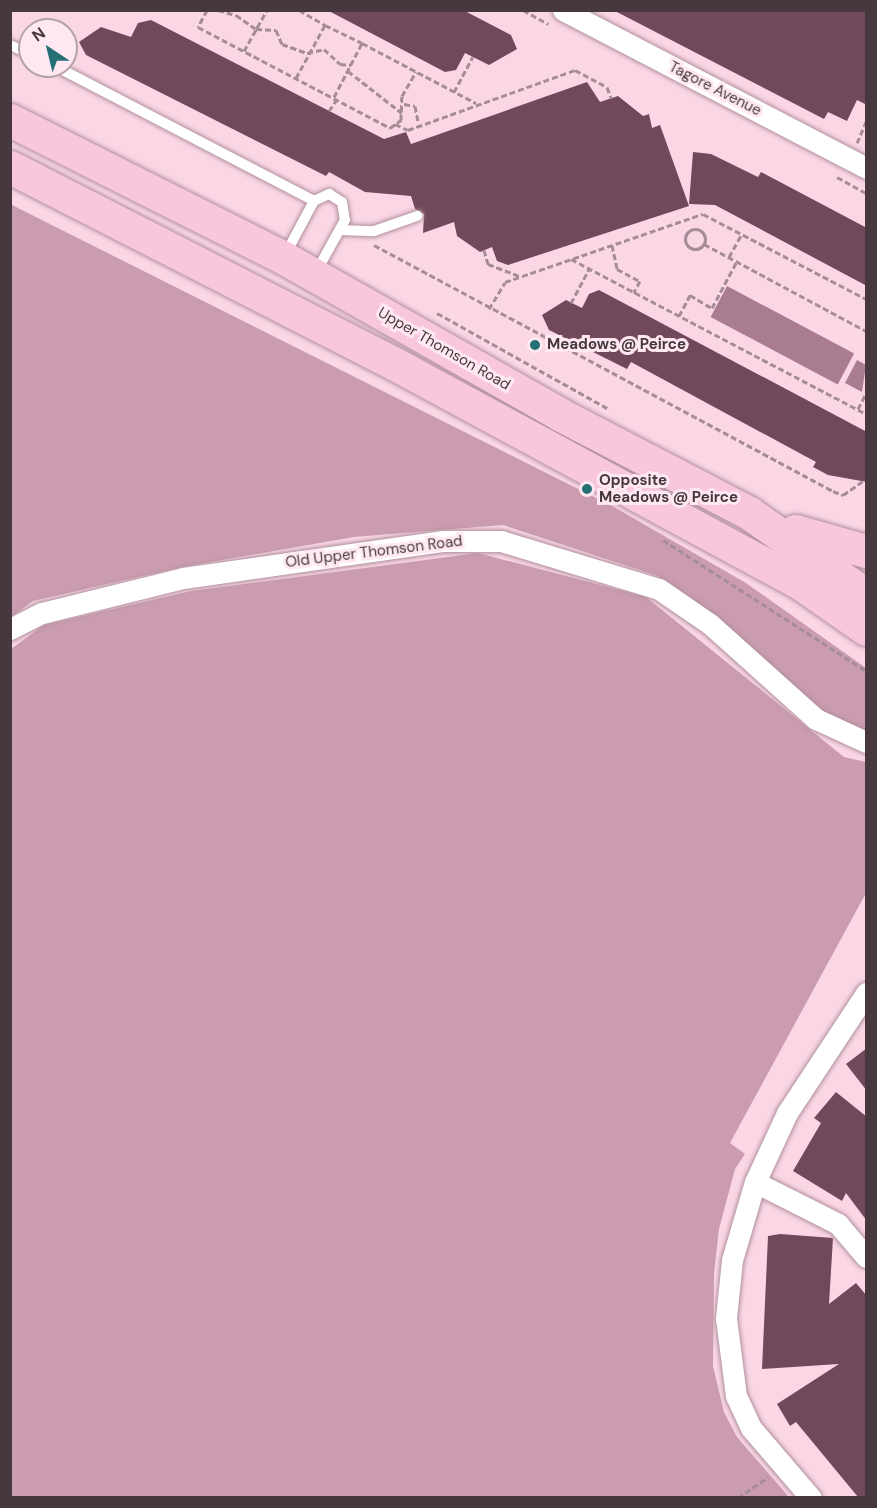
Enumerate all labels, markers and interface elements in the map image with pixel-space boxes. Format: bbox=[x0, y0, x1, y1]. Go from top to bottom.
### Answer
north arrow bbox=[18, 18, 78, 78]
text: N bbox=[28, 23, 49, 46]
street label: Tagore Avenue bbox=[666, 58, 764, 120]
street label: Upper Thomson Road bbox=[375, 304, 513, 394]
place label: Meadows @ Peirce bbox=[547, 336, 686, 354]
marker: Meadows @ Peirce bbox=[528, 338, 542, 352]
place label: Opposite Meadows @ Peirce bbox=[599, 471, 738, 506]
marker: Opposite Meadows @ Peirce bbox=[580, 482, 594, 496]
street label: Old Upper Thomson Road bbox=[284, 532, 464, 572]

